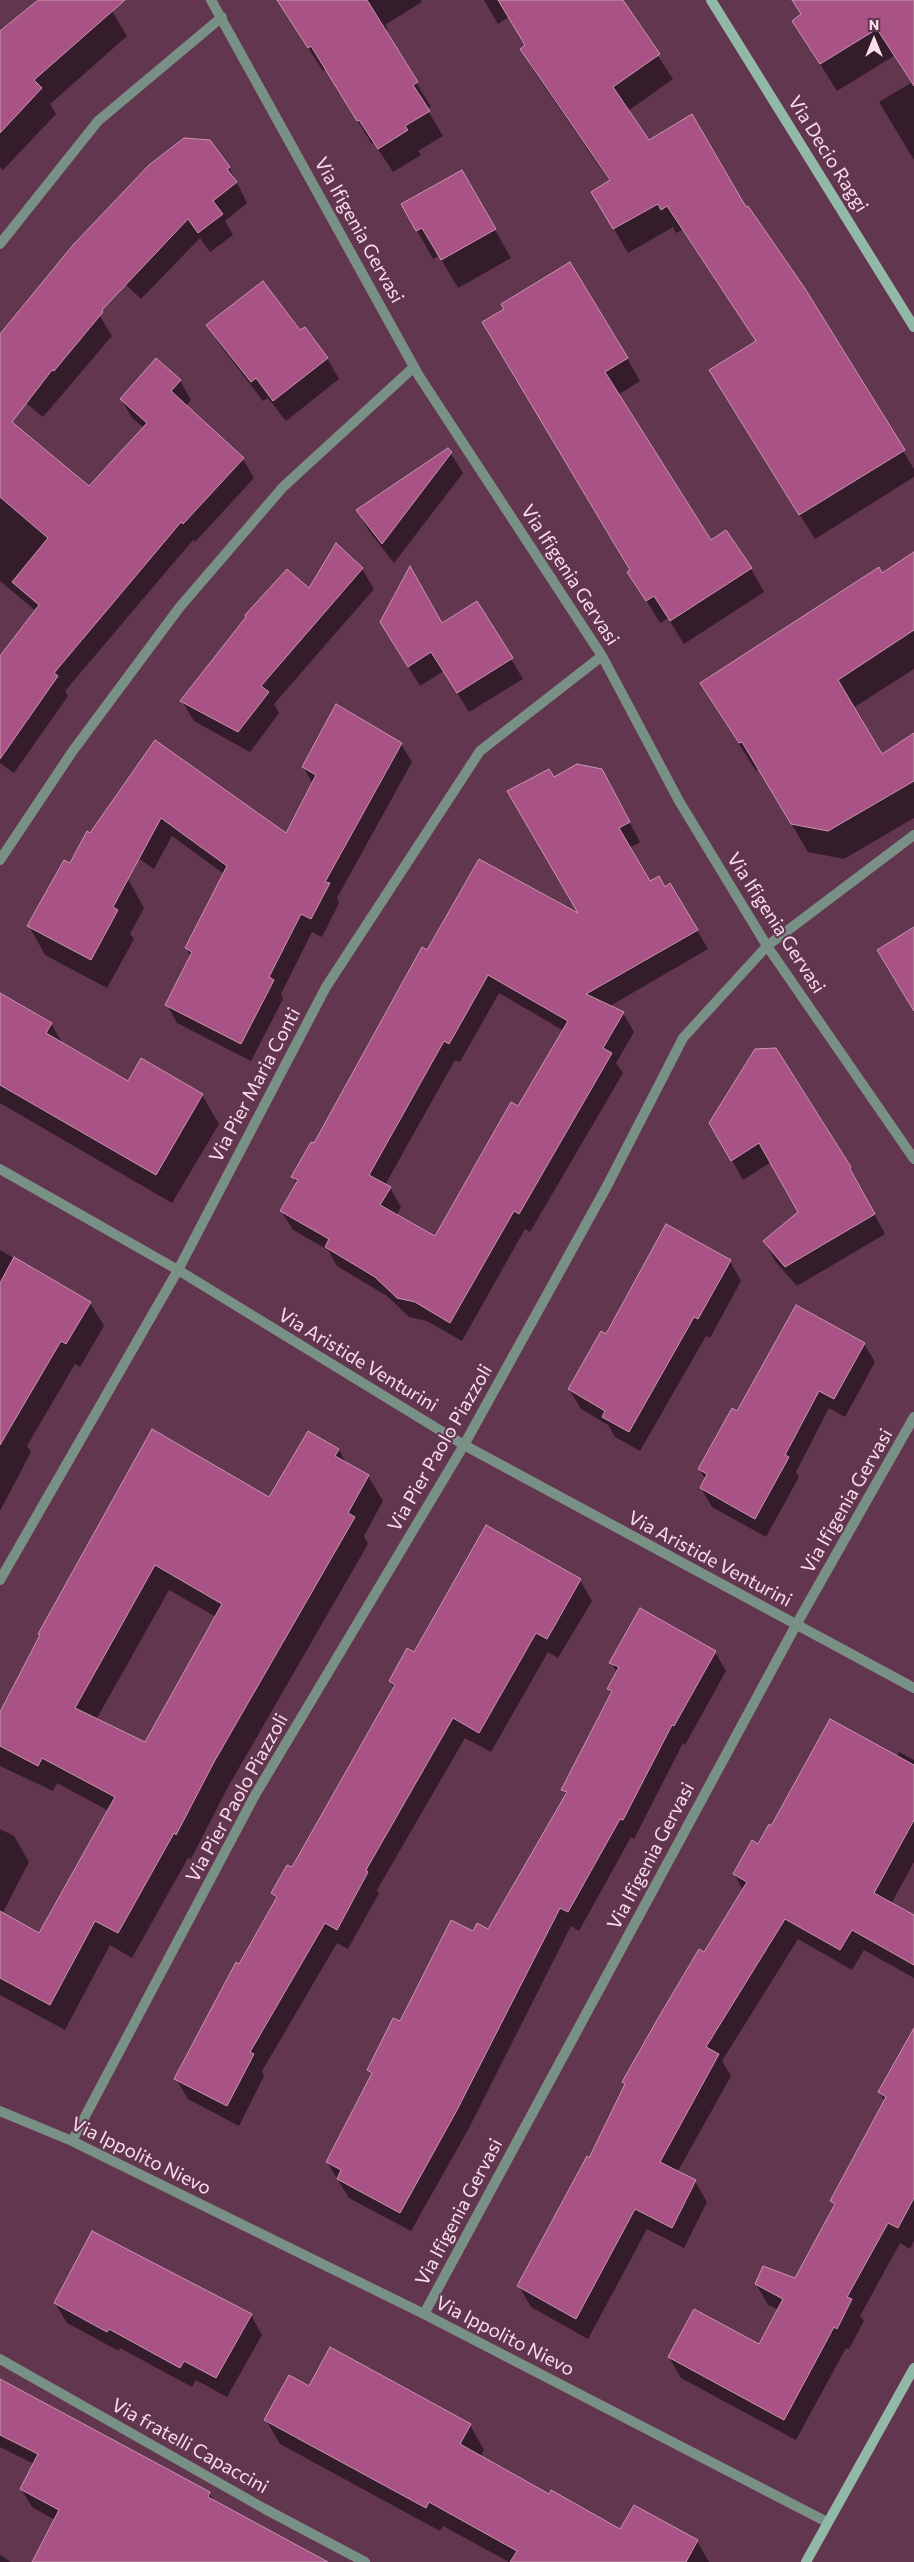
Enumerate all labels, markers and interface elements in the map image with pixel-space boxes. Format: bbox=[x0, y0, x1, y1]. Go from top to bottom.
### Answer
north arrow bbox=[849, 15, 899, 65]
text: N bbox=[869, 16, 879, 33]
street label: Via Decio Raggi bbox=[783, 92, 873, 216]
street label: Via Ifigenia Gervasi bbox=[309, 153, 409, 307]
street label: Via Ifigenia Gervasi bbox=[516, 500, 624, 650]
street label: Via Ifigenia Gervasi bbox=[722, 848, 830, 998]
street label: Via Pier Maria Conti bbox=[205, 1004, 305, 1166]
street label: Via Aristide Venturini bbox=[274, 1303, 442, 1417]
street label: Via Pier Paolo Piazzoli bbox=[383, 1360, 497, 1536]
street label: Via Ifigenia Gervasi bbox=[796, 1425, 898, 1577]
street label: Via Aristide Venturini bbox=[624, 1506, 796, 1612]
street label: Via Pier Paolo Piazzoli bbox=[181, 1710, 293, 1886]
street label: Via Ifigenia Gervasi bbox=[603, 1779, 699, 1933]
street label: Via Ippolito Nievo bbox=[67, 2112, 215, 2200]
street label: Via Ifigenia Gervasi bbox=[411, 2135, 507, 2289]
street label: Via Ippolito Nievo bbox=[432, 2291, 578, 2381]
street label: Via fratelli Capaccini bbox=[108, 2393, 272, 2499]

